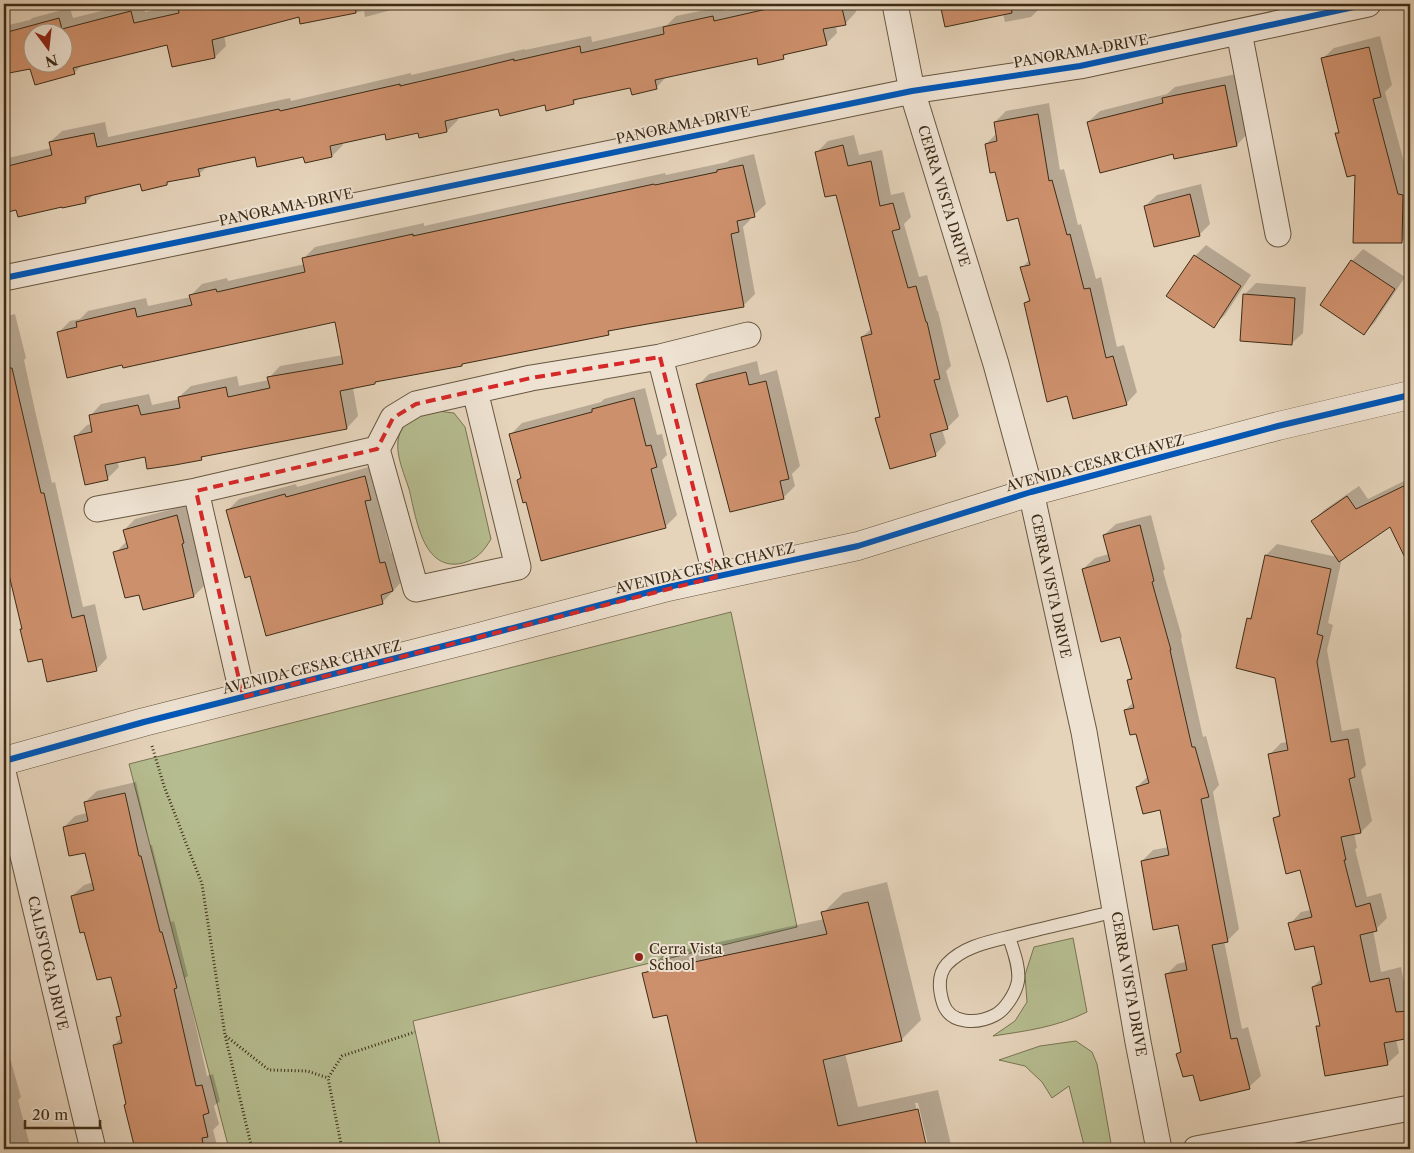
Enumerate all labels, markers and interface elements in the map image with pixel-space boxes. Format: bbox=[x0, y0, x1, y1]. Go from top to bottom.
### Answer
north arrow bbox=[22, 22, 72, 72]
street label: PANORAMA DRIVE bbox=[1012, 30, 1150, 72]
text: N bbox=[43, 50, 60, 71]
street label: PANORAMA DRIVE bbox=[614, 102, 752, 148]
street label: CERRA VISTA DRIVE bbox=[914, 123, 974, 269]
street label: PANORAMA DRIVE bbox=[217, 184, 355, 230]
street label: AVENIDA CESAR CHAVEZ bbox=[1003, 431, 1186, 496]
street label: CERRA VISTA DRIVE bbox=[1027, 512, 1075, 660]
street label: AVENIDA CESAR CHAVEZ bbox=[612, 539, 797, 598]
street label: AVENIDA CESAR CHAVEZ bbox=[220, 636, 403, 698]
street label: CALISTOGA DRIVE bbox=[24, 894, 72, 1032]
street label: CERRA VISTA DRIVE bbox=[1107, 910, 1151, 1058]
place label: Cerra Vista School bbox=[649, 940, 723, 974]
marker: Cerra Vista School bbox=[633, 951, 645, 963]
scale bar bbox=[25, 1098, 100, 1130]
text: 20 m bbox=[32, 1105, 68, 1124]

